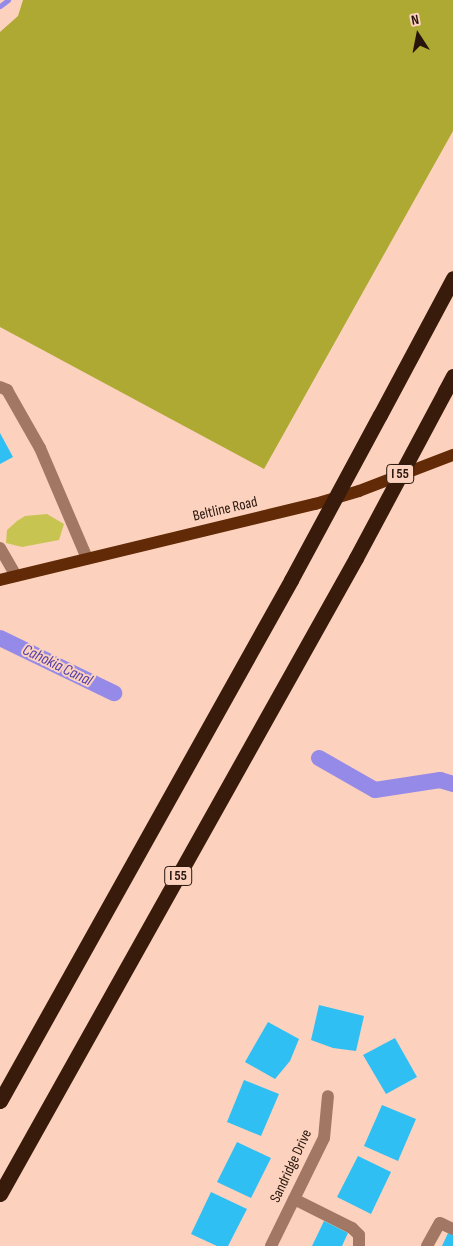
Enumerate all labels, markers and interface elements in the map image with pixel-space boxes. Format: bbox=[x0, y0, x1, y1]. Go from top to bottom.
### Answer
north arrow bbox=[393, 10, 443, 60]
text: N bbox=[410, 11, 420, 29]
road number: I 55 bbox=[385, 462, 415, 486]
street label: Beltline Road bbox=[191, 493, 259, 525]
water label: Cahokia Canal bbox=[19, 641, 95, 691]
road number: I 55 bbox=[163, 864, 193, 888]
street label: Sandridge Drive bbox=[266, 1127, 316, 1205]

